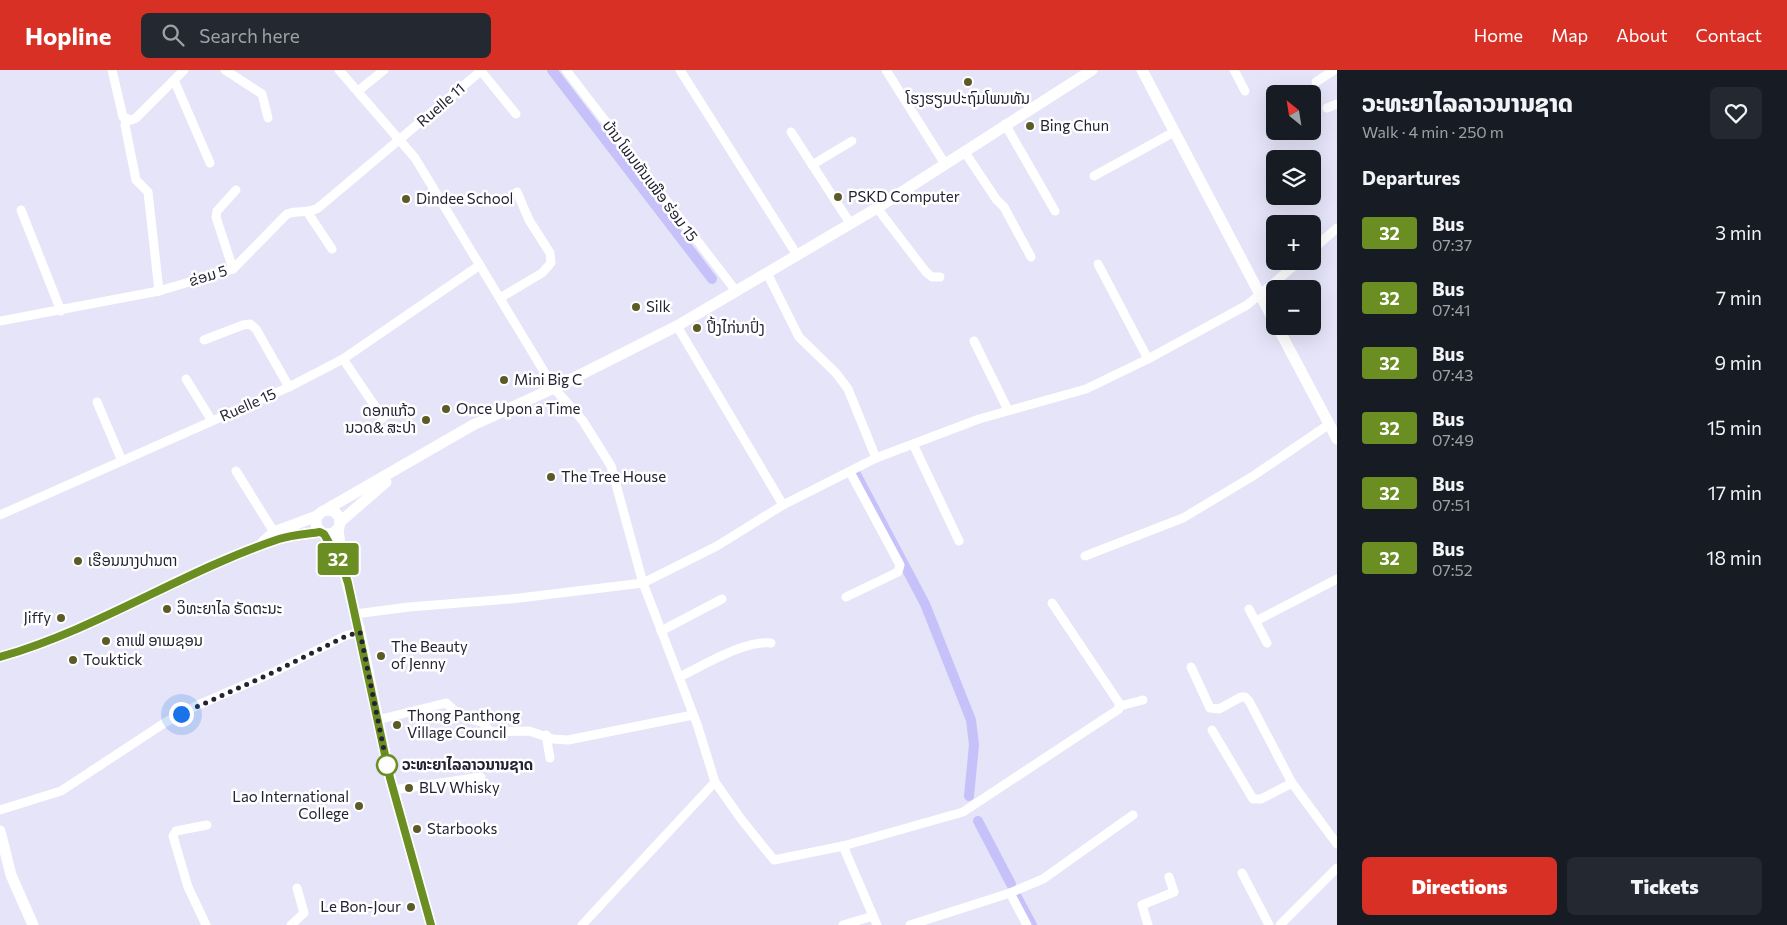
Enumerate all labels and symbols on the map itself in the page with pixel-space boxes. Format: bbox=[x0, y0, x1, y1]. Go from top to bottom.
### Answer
marker: ໂຮງຮຽນປະຖົມໂພນທັນ bbox=[962, 76, 974, 88]
street label: Ruelle 11 bbox=[413, 79, 468, 130]
north arrow bbox=[1266, 85, 1321, 140]
place label: ໂຮງຮຽນປະຖົມໂພນທັນ bbox=[905, 89, 1030, 109]
street label: ບ້ານ ໂພນທັນເໜືອ ຮ່ອມ 15 bbox=[599, 116, 702, 245]
place label: Bing Chun bbox=[1040, 116, 1109, 134]
marker: Bing Chun bbox=[1024, 120, 1036, 132]
place label: PSKD Computer bbox=[848, 187, 960, 205]
place label: Dindee School bbox=[416, 189, 513, 207]
marker: PSKD Computer bbox=[832, 191, 844, 203]
marker: Dindee School bbox=[400, 193, 412, 205]
street label: ຂ່ອມ 5 bbox=[186, 261, 229, 289]
place label: Silk bbox=[646, 297, 671, 315]
marker: Silk bbox=[630, 301, 642, 313]
place label: ປີ້ງໄກ່ນາປົ່ງ bbox=[706, 316, 765, 336]
marker: ປີ້ງໄກ່ນາປົ່ງ bbox=[691, 322, 703, 334]
place label: Mini Big C bbox=[514, 370, 582, 388]
marker: Mini Big C bbox=[498, 374, 510, 386]
street label: Ruelle 15 bbox=[217, 384, 279, 424]
place label: Once Upon a Time bbox=[456, 399, 581, 417]
place label: ດອກແກ້ວ ນວດ& ສະປາ bbox=[345, 401, 416, 436]
marker: Once Upon a Time bbox=[440, 403, 452, 415]
marker: ດອກແກ້ວ ນວດ& ສະປາ bbox=[420, 414, 432, 426]
place label: The Tree House bbox=[561, 467, 666, 485]
marker: The Tree House bbox=[545, 471, 557, 483]
line badge: 32 bbox=[316, 543, 360, 575]
place label: ເຮືອນນາງປານຕາ bbox=[88, 551, 177, 569]
marker: ເຮືອນນາງປານຕາ bbox=[72, 555, 84, 567]
place label: ວິທະຍາໄລ ຣັດຕະນະ bbox=[177, 599, 282, 617]
marker: ວິທະຍາໄລ ຣັດຕະນະ bbox=[161, 603, 173, 615]
place label: Jiffy bbox=[24, 608, 51, 626]
marker: Jiffy bbox=[55, 612, 67, 624]
place label: ຄາເຟ່ ອາເມຊອນ bbox=[116, 631, 203, 649]
marker: ຄາເຟ່ ອາເມຊອນ bbox=[100, 635, 112, 647]
place label: The Beauty of Jenny bbox=[391, 637, 468, 672]
place label: Touktick bbox=[83, 650, 142, 668]
marker: The Beauty of Jenny bbox=[375, 650, 387, 662]
marker: Touktick bbox=[67, 654, 79, 666]
your location bbox=[169, 702, 194, 727]
place label: Thong Panthong Village Council bbox=[407, 706, 520, 741]
marker: Thong Panthong Village Council bbox=[391, 719, 403, 731]
marker: ວະທະຍາໄລລາວນານຊາດ bbox=[376, 754, 398, 776]
place label: ວະທະຍາໄລລາວນານຊາດ bbox=[402, 755, 533, 773]
place label: BLV Whisky bbox=[419, 778, 500, 796]
marker: BLV Whisky bbox=[403, 782, 415, 794]
place label: Lao International College bbox=[232, 787, 349, 822]
marker: Lao International College bbox=[353, 800, 365, 812]
place label: Starbooks bbox=[427, 819, 498, 837]
marker: Starbooks bbox=[411, 823, 423, 835]
place label: Le Bon-Jour bbox=[320, 897, 401, 915]
marker: Le Bon-Jour bbox=[405, 901, 417, 913]

